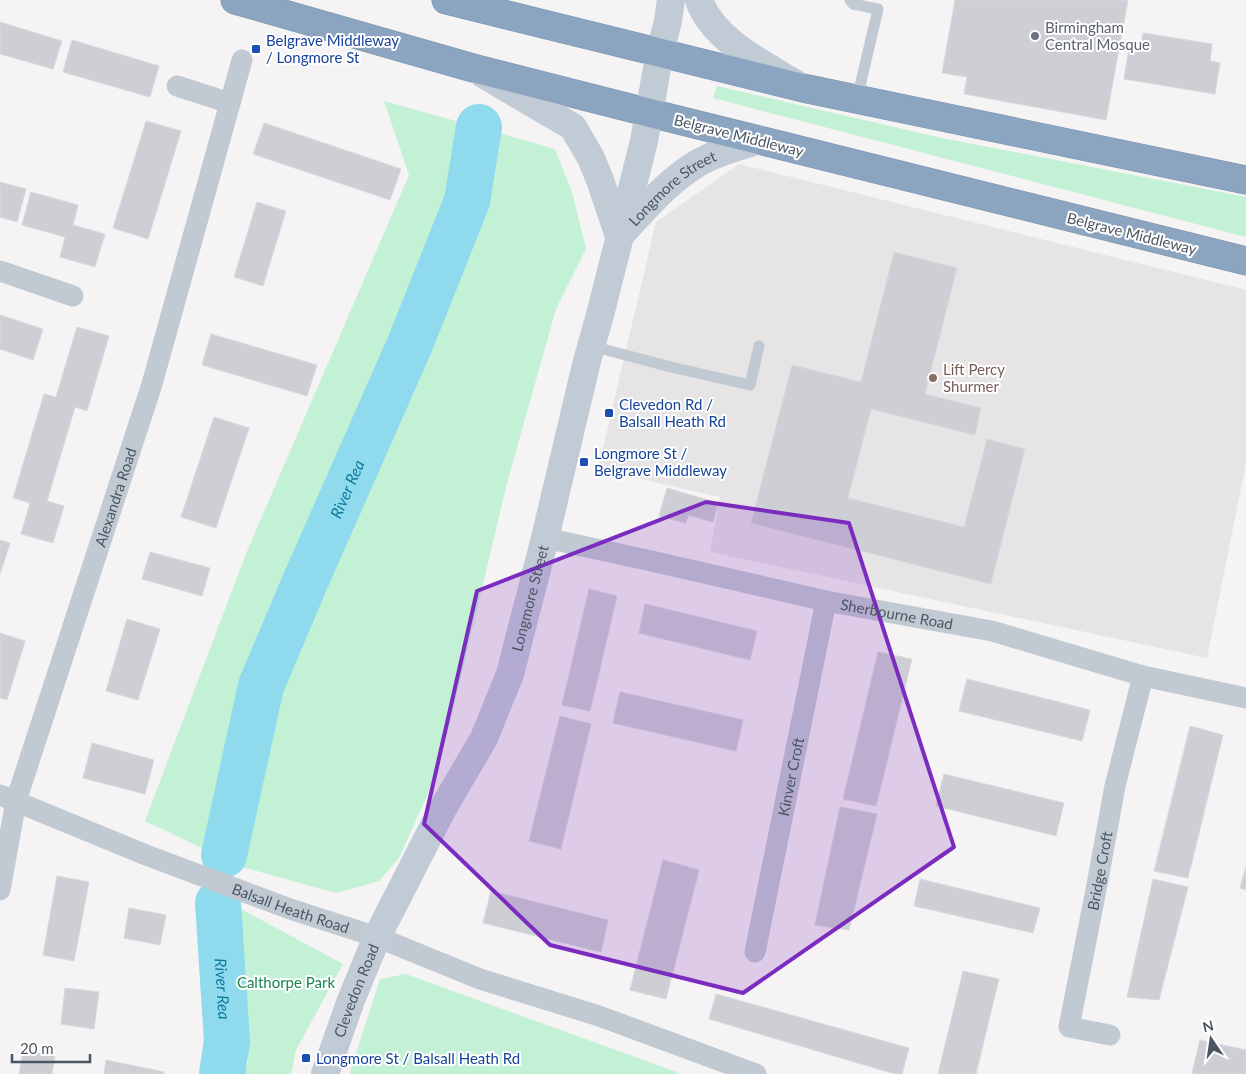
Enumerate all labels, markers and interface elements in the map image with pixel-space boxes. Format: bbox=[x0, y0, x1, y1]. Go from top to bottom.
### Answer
place label: Birmingham Central Mosque bbox=[1045, 18, 1150, 53]
marker: Birmingham Central Mosque bbox=[1029, 30, 1041, 42]
place label: Belgrave Middleway / Longmore St bbox=[266, 31, 399, 66]
marker: Belgrave Middleway / Longmore St bbox=[250, 43, 262, 55]
street label: Belgrave Middleway bbox=[672, 110, 806, 160]
street label: Longmore Street bbox=[625, 146, 719, 229]
street label: Belgrave Middleway bbox=[1065, 208, 1199, 258]
place label: Lift Percy Shurmer bbox=[943, 360, 1005, 395]
marker: Lift Percy Shurmer bbox=[927, 372, 939, 384]
place label: Clevedon Rd / Balsall Heath Rd bbox=[619, 395, 726, 430]
marker: Clevedon Rd / Balsall Heath Rd bbox=[603, 407, 615, 419]
place label: Longmore St / Belgrave Middleway bbox=[594, 444, 727, 479]
street label: Alexandra Road bbox=[91, 445, 140, 549]
marker: Longmore St / Belgrave Middleway bbox=[578, 456, 590, 468]
water label: River Rea bbox=[325, 457, 367, 521]
street label: Longmore Street bbox=[507, 542, 552, 653]
street label: Sherbourne Road bbox=[839, 595, 955, 633]
street label: Kinver Croft bbox=[774, 735, 807, 818]
street label: Bridge Croft bbox=[1083, 829, 1116, 912]
street label: Balsall Heath Road bbox=[230, 879, 352, 937]
street label: Clevedon Road bbox=[330, 941, 382, 1040]
water label: River Rea bbox=[212, 957, 235, 1020]
park label: Calthorpe Park bbox=[237, 973, 335, 991]
north arrow bbox=[1186, 1014, 1236, 1064]
text: N bbox=[1201, 1016, 1215, 1035]
scale bar bbox=[12, 1032, 90, 1064]
text: 20 m bbox=[20, 1039, 54, 1057]
place label: Longmore St / Balsall Heath Rd bbox=[316, 1049, 520, 1067]
marker: Longmore St / Balsall Heath Rd bbox=[300, 1052, 312, 1064]

